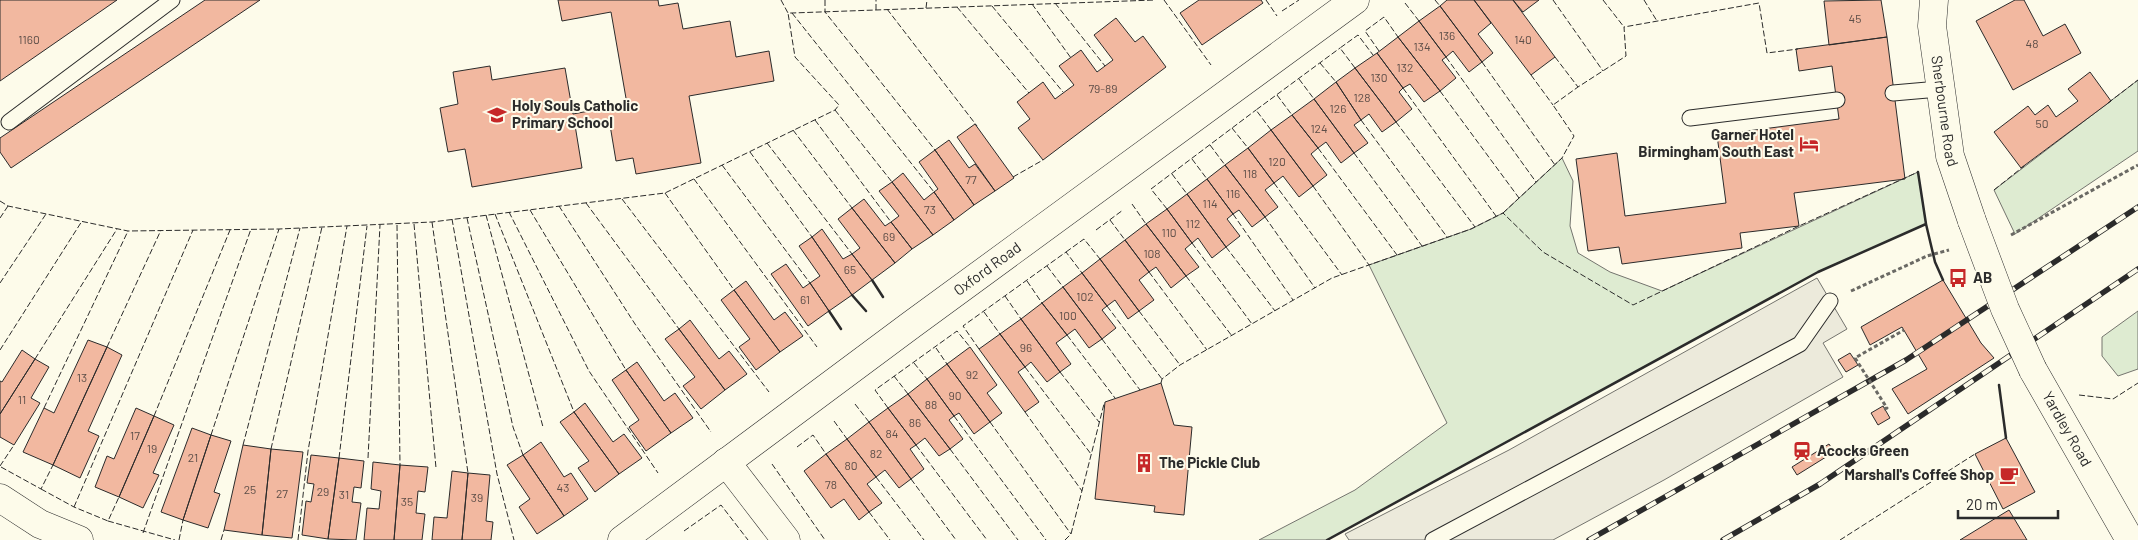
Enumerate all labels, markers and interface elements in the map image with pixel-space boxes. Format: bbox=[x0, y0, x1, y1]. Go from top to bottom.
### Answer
house number: 45 bbox=[1849, 11, 1861, 25]
house number: 136 bbox=[1439, 28, 1455, 42]
house number: 1160 bbox=[18, 32, 40, 46]
house number: 140 bbox=[1514, 32, 1532, 46]
house number: 48 bbox=[2026, 36, 2038, 50]
house number: 134 bbox=[1414, 39, 1431, 53]
street label: Sherbourne Road bbox=[1928, 54, 1963, 169]
house number: 132 bbox=[1397, 60, 1413, 74]
house number: 130 bbox=[1370, 70, 1388, 84]
house number: 79-89 bbox=[1088, 81, 1118, 95]
house number: 128 bbox=[1354, 90, 1370, 104]
place label: Holy Souls Catholic Primary School bbox=[512, 96, 638, 131]
house number: 126 bbox=[1330, 101, 1346, 115]
school or university icon: Holy Souls Catholic Primary School bbox=[486, 104, 508, 126]
house number: 50 bbox=[2036, 116, 2048, 130]
house number: 124 bbox=[1310, 121, 1328, 135]
place label: Garner Hotel Birmingham South East bbox=[1638, 125, 1794, 160]
hotel icon: Garner Hotel Birmingham South East bbox=[1798, 133, 1820, 155]
house number: 120 bbox=[1268, 154, 1286, 168]
house number: 118 bbox=[1243, 166, 1257, 180]
house number: 77 bbox=[965, 172, 977, 186]
house number: 116 bbox=[1226, 186, 1240, 200]
house number: 114 bbox=[1202, 196, 1218, 210]
house number: 73 bbox=[924, 202, 936, 216]
house number: 112 bbox=[1186, 216, 1200, 230]
house number: 110 bbox=[1161, 225, 1177, 239]
house number: 69 bbox=[883, 229, 895, 243]
street label: Oxford Road bbox=[950, 238, 1024, 299]
house number: 108 bbox=[1143, 246, 1161, 260]
house number: 65 bbox=[844, 262, 856, 276]
bus stop icon: AB bbox=[1947, 267, 1969, 289]
place label: AB bbox=[1973, 268, 1992, 286]
house number: 102 bbox=[1076, 289, 1094, 303]
house number: 61 bbox=[800, 292, 810, 306]
house number: 100 bbox=[1059, 308, 1077, 322]
house number: 96 bbox=[1020, 340, 1032, 354]
house number: 92 bbox=[966, 367, 978, 381]
house number: 13 bbox=[77, 370, 87, 384]
house number: 90 bbox=[948, 388, 962, 402]
street label: Yardley Road bbox=[2039, 388, 2096, 469]
house number: 11 bbox=[18, 392, 26, 406]
house number: 88 bbox=[925, 397, 937, 411]
house number: 86 bbox=[909, 415, 921, 429]
house number: 84 bbox=[886, 426, 898, 440]
house number: 17 bbox=[130, 428, 140, 442]
station icon: Acocks Green bbox=[1791, 440, 1813, 462]
house number: 19 bbox=[147, 441, 157, 455]
place label: Acocks Green bbox=[1817, 441, 1909, 459]
house number: 82 bbox=[870, 446, 882, 460]
house number: 21 bbox=[188, 450, 198, 464]
building icon: The Pickle Club bbox=[1133, 452, 1155, 474]
place label: The Pickle Club bbox=[1159, 453, 1260, 471]
house number: 80 bbox=[844, 458, 858, 472]
cafe icon: Marshall's Coffee Shop bbox=[1998, 464, 2020, 486]
place label: Marshall's Coffee Shop bbox=[1844, 465, 1994, 483]
house number: 78 bbox=[825, 477, 837, 491]
house number: 43 bbox=[557, 480, 569, 494]
house number: 25 bbox=[244, 482, 256, 496]
house number: 29 bbox=[317, 484, 329, 498]
house number: 27 bbox=[276, 486, 288, 500]
house number: 31 bbox=[339, 487, 349, 501]
scale bar bbox=[1958, 488, 2058, 520]
house number: 39 bbox=[471, 490, 483, 504]
house number: 35 bbox=[401, 494, 413, 508]
text: 20 m bbox=[1966, 495, 1998, 513]

